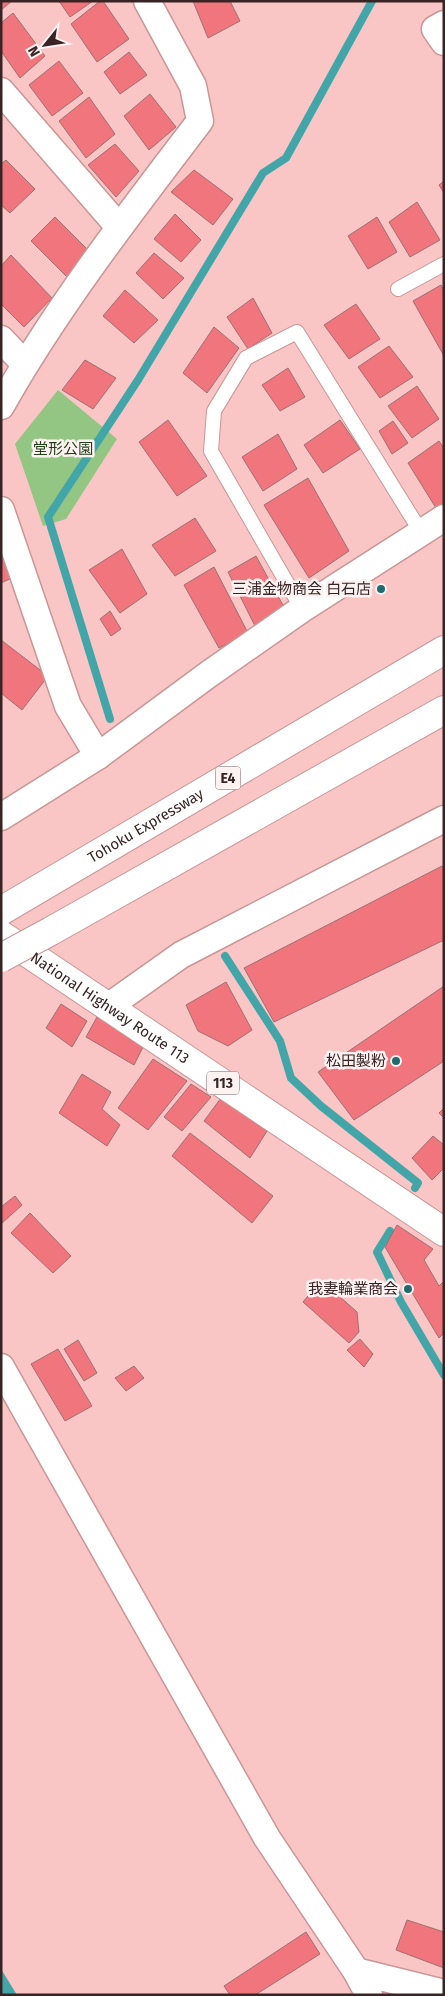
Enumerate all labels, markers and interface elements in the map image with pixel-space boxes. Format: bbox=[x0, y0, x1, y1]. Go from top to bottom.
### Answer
north arrow bbox=[20, 20, 70, 70]
text: N bbox=[24, 43, 44, 60]
park label: 堂形公園 bbox=[33, 440, 93, 458]
place label: 三浦金物商会 白石店 bbox=[232, 580, 371, 598]
marker: 三浦金物商会 白石店 bbox=[375, 583, 387, 595]
road number: E4 bbox=[216, 766, 240, 790]
street label: Tohoku Expressway bbox=[85, 784, 207, 867]
street label: National Highway Route 113 bbox=[27, 948, 192, 1067]
place label: 松田製粉 bbox=[326, 1052, 386, 1070]
marker: 松田製粉 bbox=[390, 1055, 402, 1067]
road number: 113 bbox=[207, 1072, 239, 1094]
place label: 我妻輪業商会 bbox=[308, 1280, 398, 1298]
marker: 我妻輪業商会 bbox=[402, 1283, 414, 1295]

